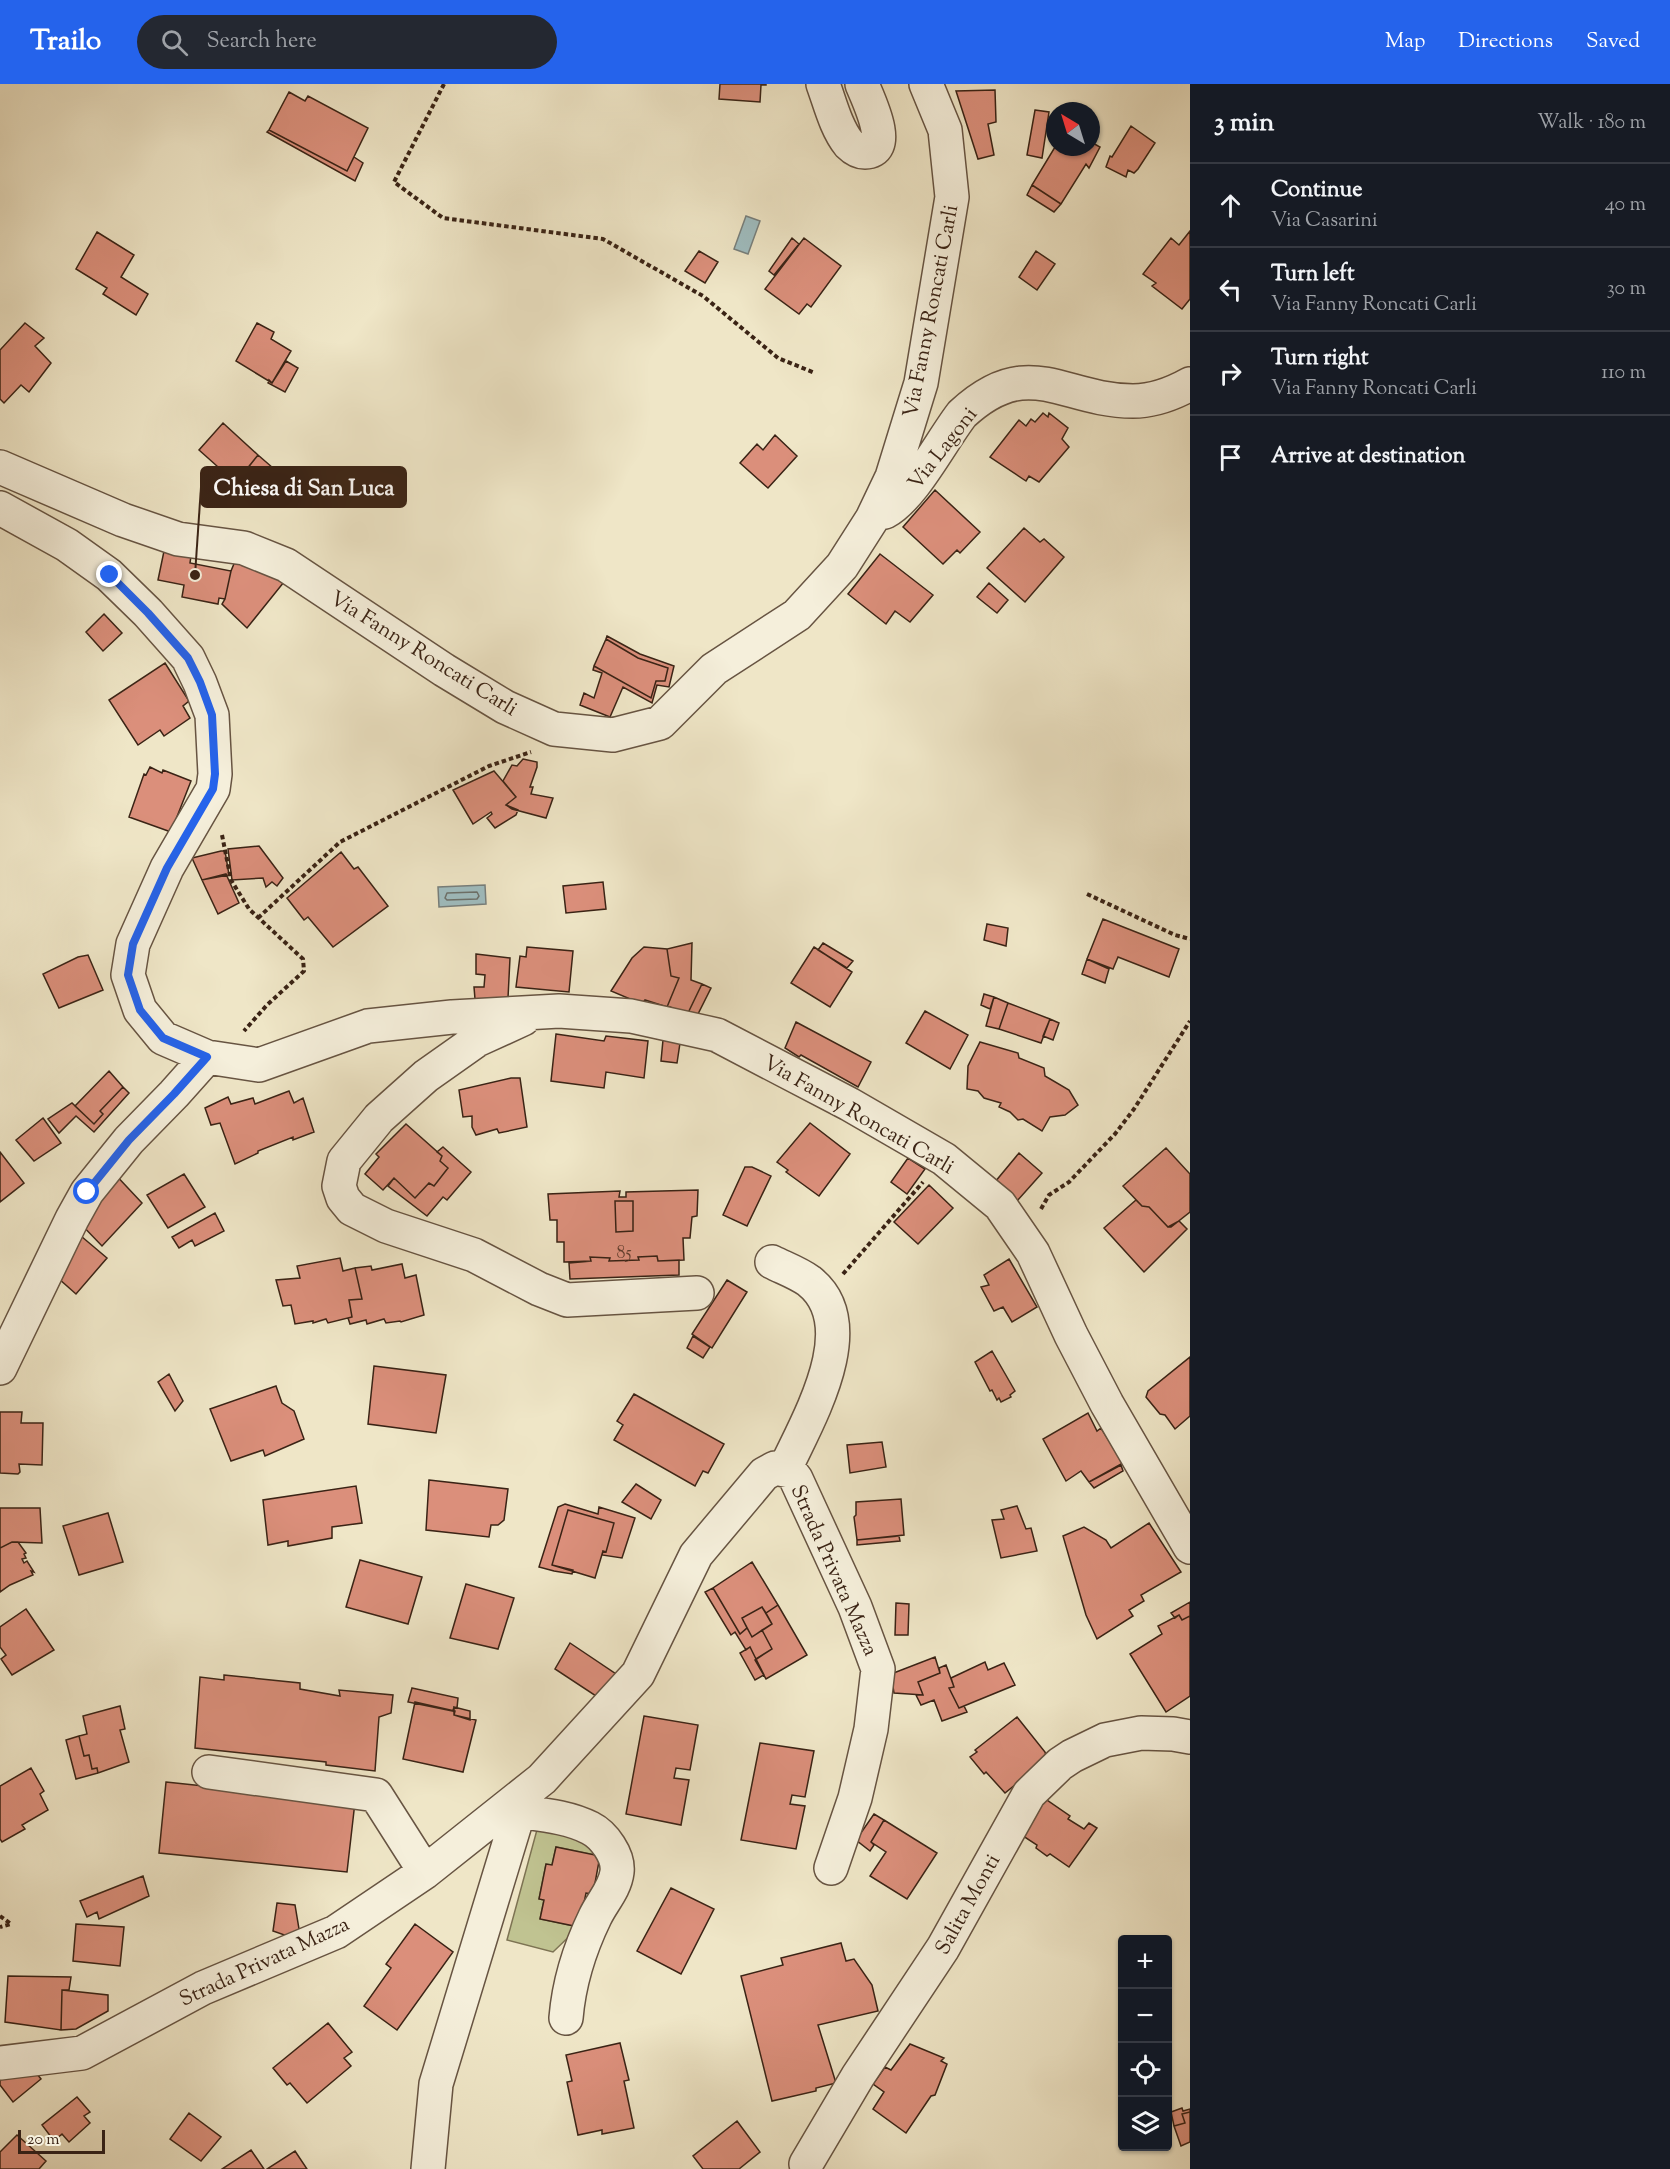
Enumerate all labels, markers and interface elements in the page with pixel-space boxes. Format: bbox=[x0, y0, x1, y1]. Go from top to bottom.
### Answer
search box bbox=[137, 15, 557, 69]
text: Trailo bbox=[30, 22, 101, 62]
icon: search bbox=[158, 26, 191, 59]
text: Search here bbox=[206, 26, 317, 58]
text: Map bbox=[1385, 27, 1425, 57]
text: Directions bbox=[1458, 27, 1553, 57]
text: Saved bbox=[1586, 27, 1640, 57]
north arrow bbox=[1046, 102, 1100, 156]
text: 3 min bbox=[1214, 105, 1274, 142]
text: Walk · 180 m bbox=[1537, 109, 1646, 138]
text: Continue bbox=[1271, 175, 1362, 207]
icon: ahead bbox=[1214, 189, 1247, 222]
text: 40 m bbox=[1605, 191, 1646, 220]
street label: Via Fanny Roncati Carli bbox=[897, 202, 967, 420]
text: Via Casarini bbox=[1271, 207, 1378, 236]
text: Turn left bbox=[1271, 259, 1354, 291]
icon: left bbox=[1214, 273, 1247, 306]
text: 30 m bbox=[1607, 275, 1646, 304]
text: Via Fanny Roncati Carli bbox=[1271, 291, 1477, 320]
text: Turn right bbox=[1271, 343, 1368, 375]
icon: right bbox=[1214, 357, 1247, 390]
text: 110 m bbox=[1601, 359, 1646, 388]
text: Via Fanny Roncati Carli bbox=[1271, 375, 1477, 404]
street label: Via Lagoni bbox=[902, 401, 986, 497]
icon: arrive bbox=[1214, 441, 1247, 474]
text: Arrive at destination bbox=[1271, 441, 1466, 473]
callout: Chiesa di San Luca bbox=[201, 467, 406, 507]
text: Chiesa di San Luca bbox=[214, 474, 395, 506]
route end bbox=[96, 561, 122, 587]
street label: Via Fanny Roncati Carli bbox=[323, 585, 523, 725]
street label: Via Fanny Roncati Carli bbox=[757, 1049, 959, 1183]
route start bbox=[73, 1178, 99, 1204]
house number: 85 bbox=[616, 1241, 632, 1267]
street label: Strada Privata Mazza bbox=[782, 1480, 885, 1662]
street label: Salita Monti bbox=[929, 1849, 1009, 1961]
street label: Strada Privata Mazza bbox=[175, 1910, 355, 2015]
map controls bbox=[1118, 1935, 1172, 2151]
button: + bbox=[1118, 1935, 1172, 1989]
button: − bbox=[1118, 1989, 1172, 2043]
button: locate bbox=[1118, 2043, 1172, 2097]
button: layers bbox=[1118, 2097, 1172, 2151]
scale bar bbox=[18, 2127, 105, 2154]
text: 20 m bbox=[27, 2129, 60, 2152]

